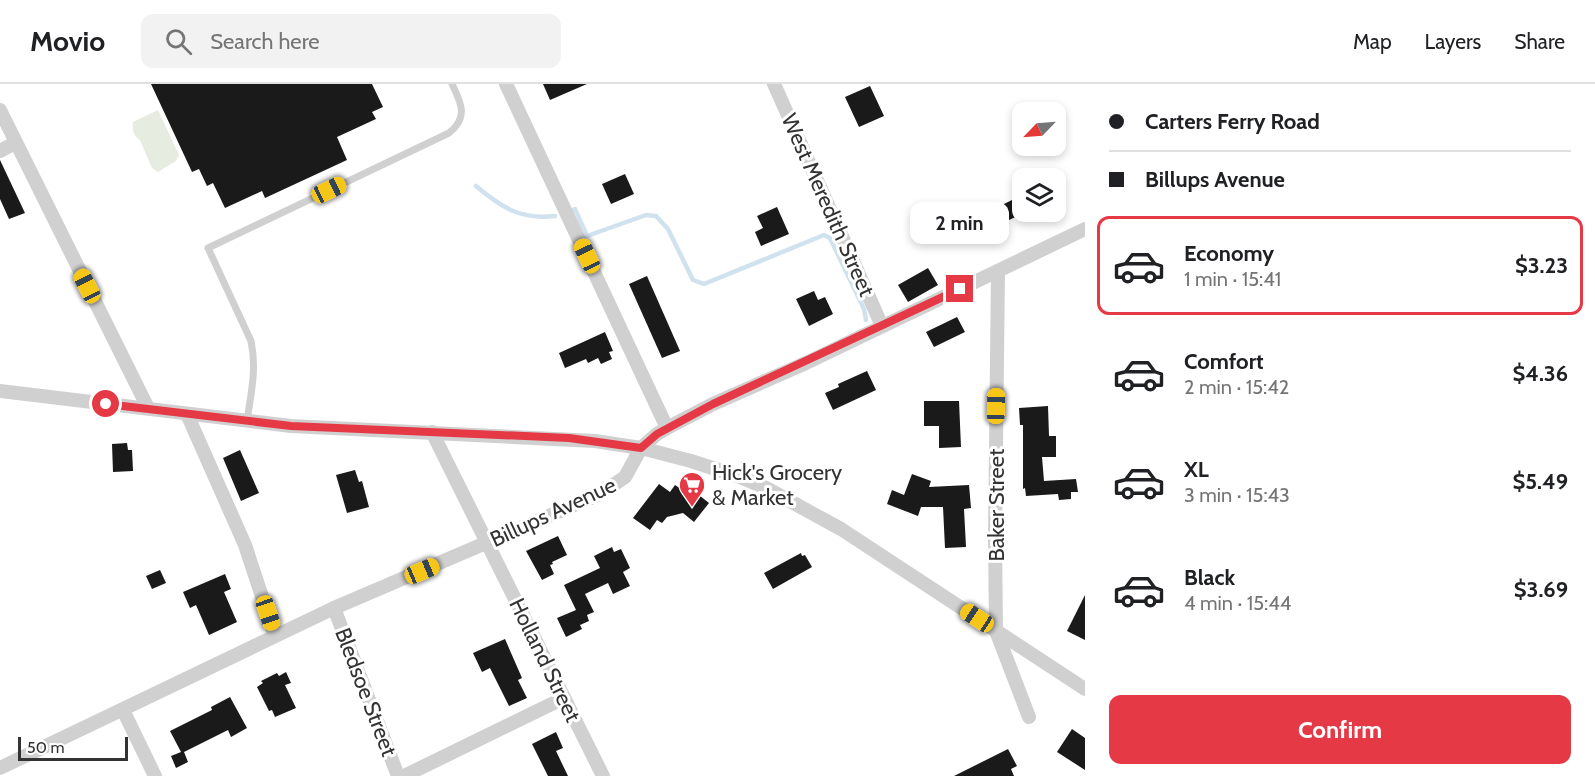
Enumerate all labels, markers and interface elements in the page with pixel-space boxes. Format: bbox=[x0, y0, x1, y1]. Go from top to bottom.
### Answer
search box bbox=[141, 14, 561, 68]
text: Movio bbox=[30, 24, 105, 58]
icon: search bbox=[162, 25, 195, 58]
text: Search here bbox=[210, 28, 320, 55]
text: Map bbox=[1353, 29, 1392, 54]
text: Layers bbox=[1425, 29, 1481, 54]
text: Share bbox=[1514, 29, 1565, 54]
north arrow bbox=[1012, 102, 1066, 156]
map controls bbox=[1012, 102, 1066, 222]
text: Carters Ferry Road bbox=[1145, 108, 1320, 135]
street label: West Meredith Street bbox=[776, 109, 881, 301]
text: Billups Avenue bbox=[1145, 166, 1285, 193]
button: layers bbox=[1012, 168, 1066, 222]
car bbox=[309, 174, 349, 206]
callout: 2 min bbox=[910, 202, 1010, 244]
text: 2 min bbox=[935, 211, 984, 235]
car bbox=[571, 236, 603, 276]
icon: car bbox=[1112, 239, 1166, 293]
text: Economy bbox=[1184, 240, 1274, 267]
text: $3.23 bbox=[1515, 252, 1568, 279]
car bbox=[71, 266, 103, 306]
text: 1 min · 15:41 bbox=[1184, 267, 1281, 291]
route end bbox=[946, 275, 973, 302]
icon: car bbox=[1112, 347, 1166, 401]
text: Comfort bbox=[1184, 348, 1263, 375]
text: $4.36 bbox=[1512, 360, 1568, 387]
text: 2 min · 15:42 bbox=[1184, 375, 1289, 399]
car bbox=[987, 388, 1005, 424]
route start bbox=[92, 390, 119, 417]
street label: Baker Street bbox=[983, 448, 1010, 561]
icon: car bbox=[1112, 455, 1166, 509]
text: XL bbox=[1184, 456, 1209, 483]
place label: Hick's Grocery & Market bbox=[712, 459, 842, 511]
text: $5.49 bbox=[1513, 468, 1568, 495]
supermarket icon: Hick's Grocery & Market bbox=[677, 470, 707, 508]
street label: Billups Avenue bbox=[486, 471, 620, 553]
text: 3 min · 15:43 bbox=[1184, 483, 1290, 507]
car bbox=[402, 556, 442, 586]
icon: car bbox=[1112, 563, 1166, 617]
text: Black bbox=[1184, 564, 1235, 591]
text: $3.69 bbox=[1514, 576, 1568, 603]
text: 4 min · 15:44 bbox=[1184, 591, 1291, 615]
car bbox=[254, 593, 282, 633]
street label: Holland Street bbox=[503, 594, 587, 727]
car bbox=[957, 601, 997, 635]
street label: Bledsoe Street bbox=[329, 624, 403, 761]
button: Confirm bbox=[1109, 695, 1571, 764]
scale bar bbox=[18, 734, 128, 762]
text: 50 m bbox=[27, 738, 64, 757]

